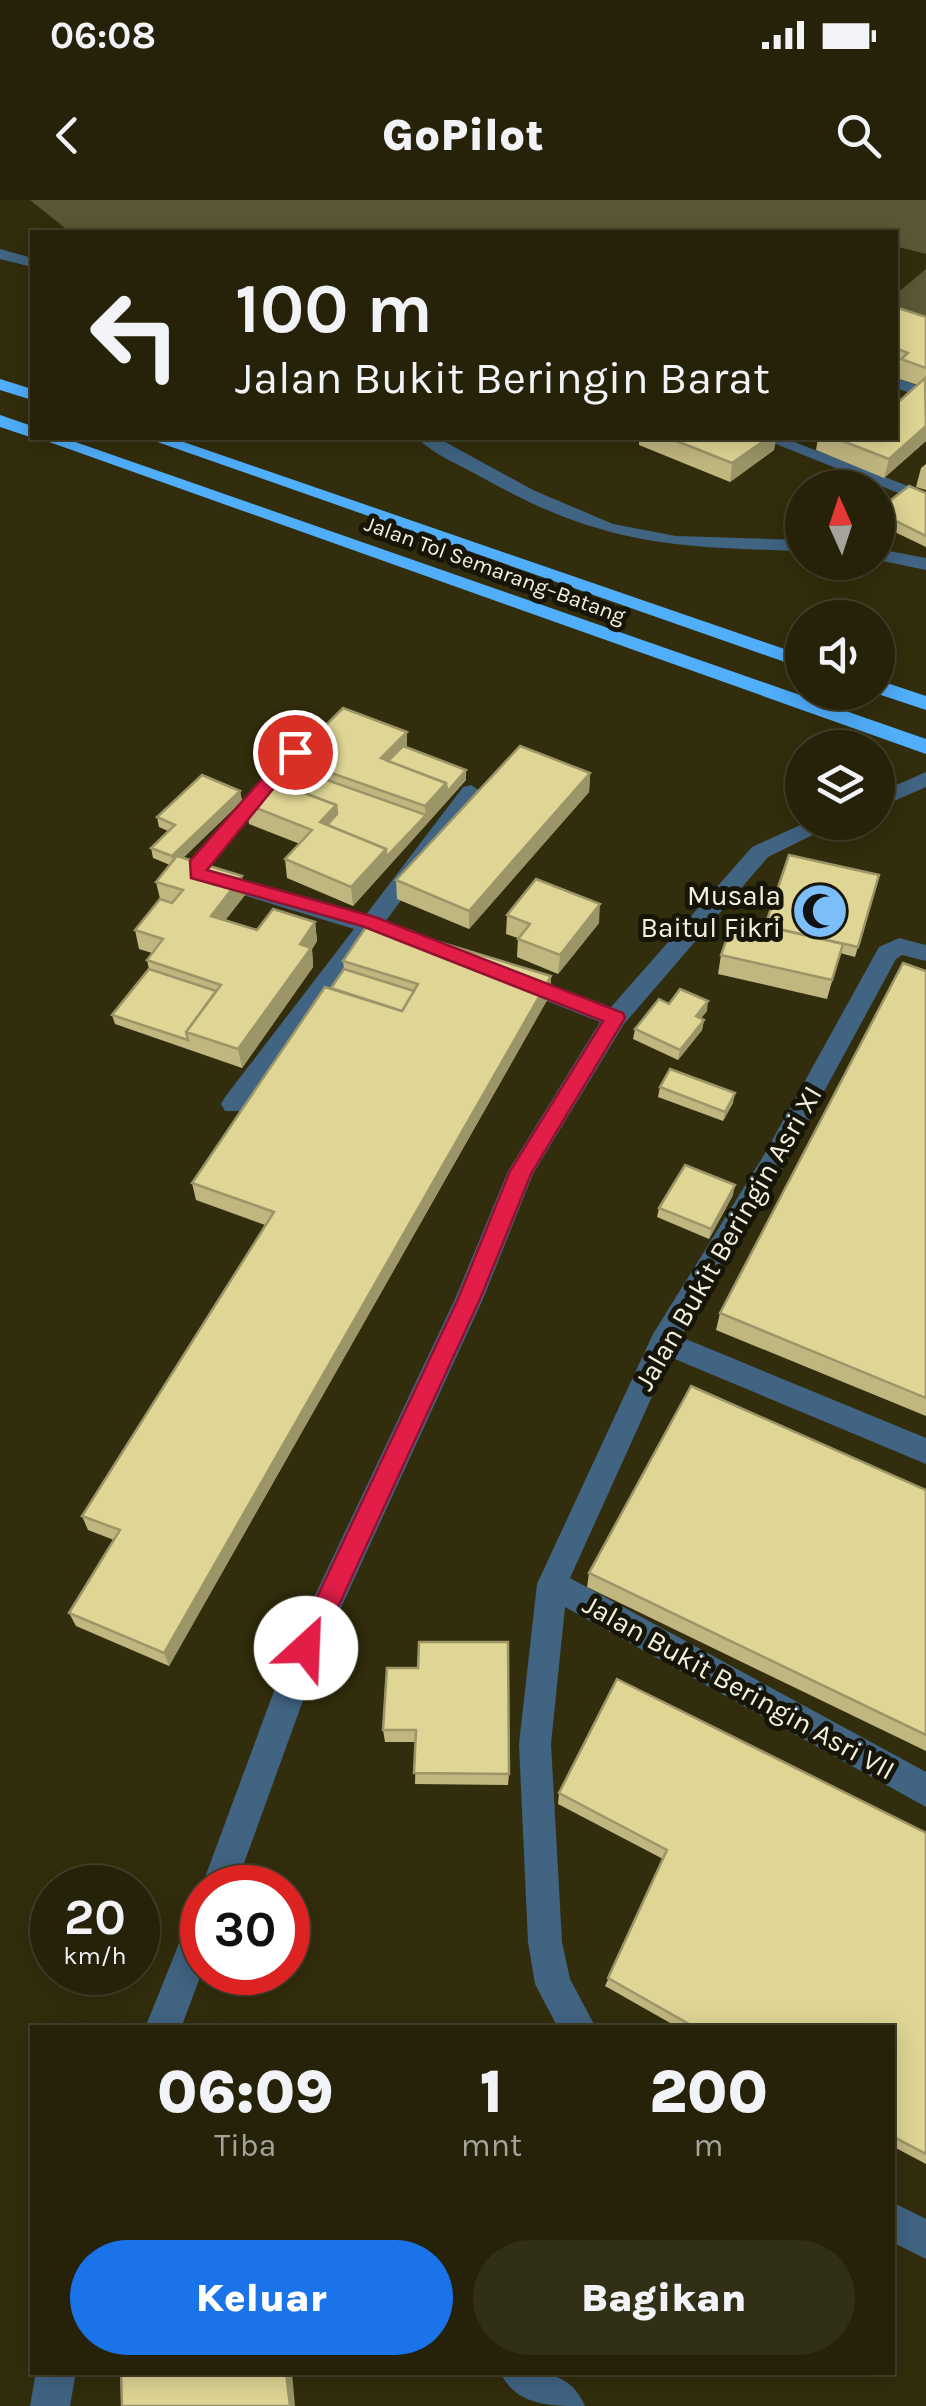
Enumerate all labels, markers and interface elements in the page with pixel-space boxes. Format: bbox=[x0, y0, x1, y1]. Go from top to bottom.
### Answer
text: 06:08 bbox=[50, 13, 156, 58]
icon: back bbox=[40, 108, 95, 163]
icon: search bbox=[831, 108, 886, 163]
text: GoPilot bbox=[382, 109, 544, 161]
text: 100 m bbox=[235, 268, 433, 350]
icon: left bbox=[70, 270, 200, 400]
text: Jalan Bukit Beringin Barat bbox=[235, 352, 770, 404]
north arrow bbox=[785, 470, 895, 580]
map controls bbox=[785, 470, 895, 840]
street label: Jalan Tol Semarang–Batang bbox=[361, 511, 630, 630]
button: sound bbox=[785, 600, 895, 710]
pin bbox=[253, 710, 338, 795]
icon: arrive bbox=[268, 725, 323, 780]
button: layers bbox=[785, 730, 895, 840]
place label: Musala Baitul Fikri bbox=[641, 879, 781, 944]
mosque icon: Musala Baitul Fikri bbox=[790, 881, 850, 941]
street label: Jalan Bukit Beringin Asri XI bbox=[627, 1080, 829, 1396]
street label: Jalan Bukit Beringin Asri VII bbox=[577, 1587, 901, 1787]
position arrow bbox=[254, 1596, 358, 1700]
speed limit sign: 30 bbox=[180, 1865, 310, 1995]
text: 20 bbox=[64, 1888, 126, 1947]
text: km/h bbox=[63, 1941, 127, 1970]
text: 06:09 bbox=[157, 2057, 334, 2127]
text: 1 bbox=[480, 2057, 503, 2127]
text: 200 bbox=[649, 2057, 768, 2127]
text: Tiba bbox=[214, 2127, 276, 2164]
text: mnt bbox=[461, 2127, 522, 2164]
text: m bbox=[694, 2127, 723, 2164]
button: Keluar bbox=[70, 2240, 453, 2355]
button: Bagikan bbox=[473, 2240, 855, 2355]

